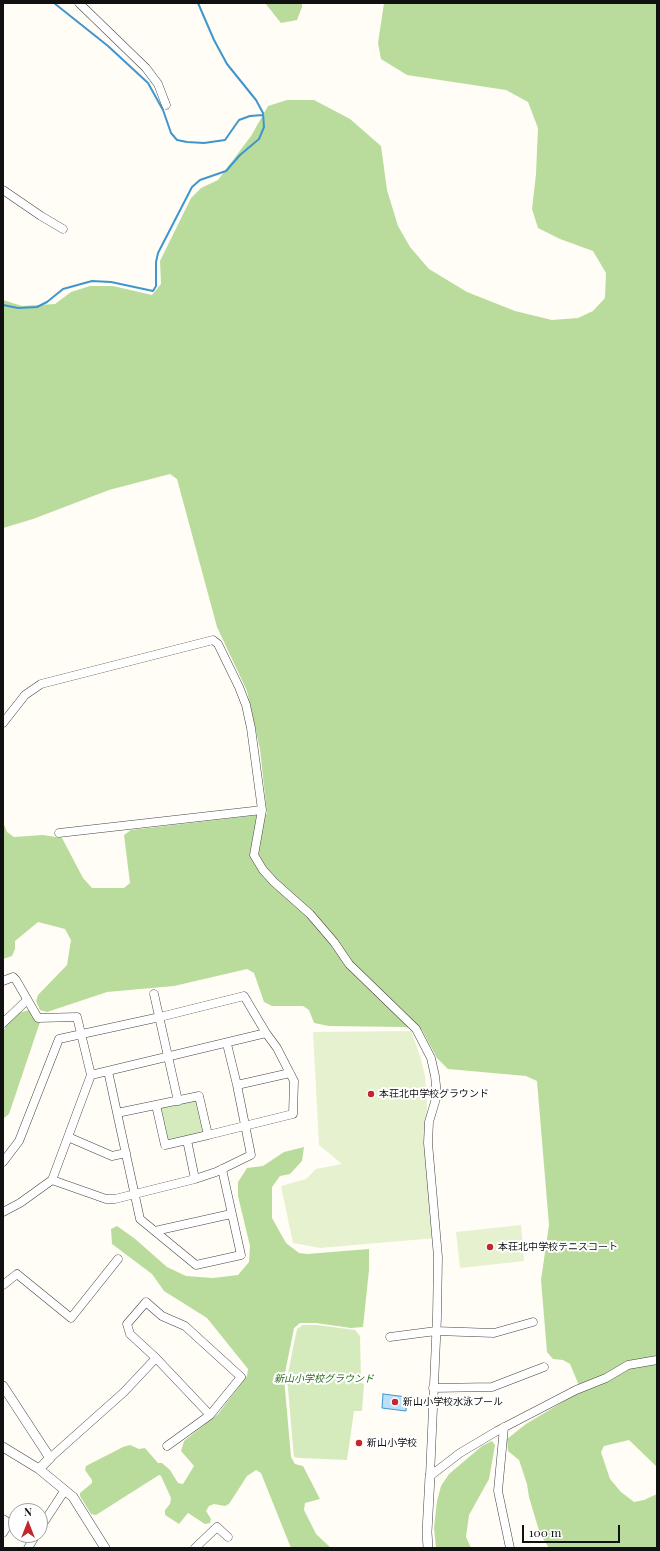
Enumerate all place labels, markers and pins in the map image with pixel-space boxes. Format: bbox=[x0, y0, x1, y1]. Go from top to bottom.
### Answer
place label: 本荘北中学校グラウンド bbox=[379, 1088, 489, 1100]
marker: 本荘北中学校グラウンド bbox=[366, 1089, 376, 1099]
place label: 本荘北中学校テニスコート bbox=[498, 1241, 618, 1253]
marker: 本荘北中学校テニスコート bbox=[485, 1242, 495, 1252]
place label: 新山小学校水泳プール bbox=[403, 1396, 503, 1408]
marker: 新山小学校水泳プール bbox=[390, 1397, 400, 1407]
place label: 新山小学校 bbox=[367, 1437, 417, 1449]
marker: 新山小学校 bbox=[354, 1438, 364, 1448]

